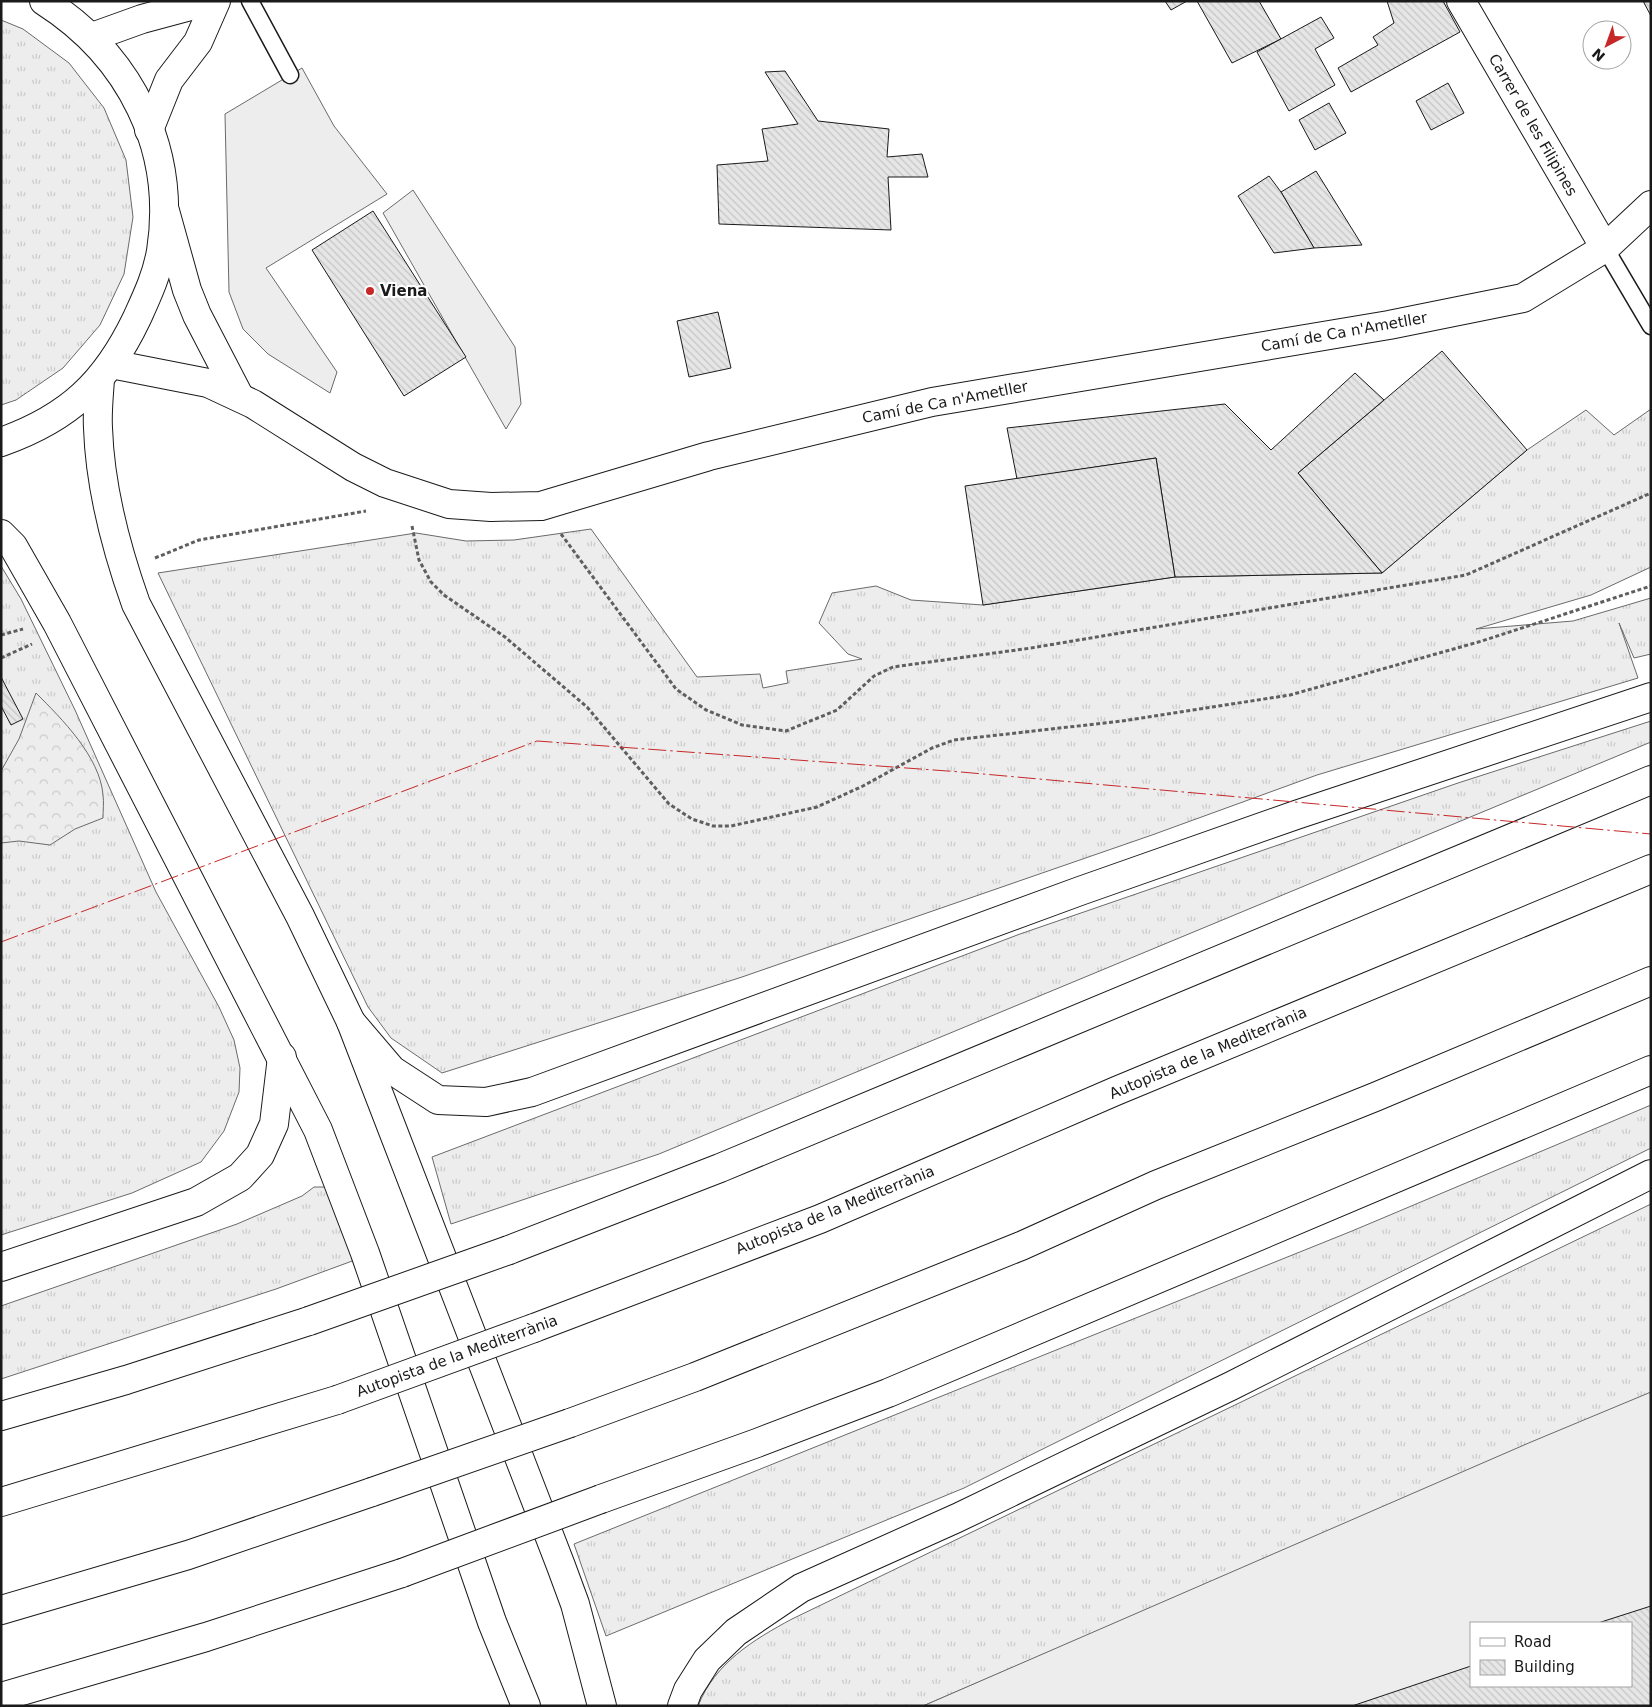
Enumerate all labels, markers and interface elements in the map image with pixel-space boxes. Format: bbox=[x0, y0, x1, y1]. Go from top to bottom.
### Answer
north arrow bbox=[1582, 20, 1632, 70]
text: N bbox=[1589, 45, 1608, 65]
street label: Carrer de les Filipines bbox=[1485, 51, 1581, 200]
place label: Viena bbox=[380, 282, 427, 300]
marker: Viena bbox=[364, 285, 376, 297]
street label: Camí de Ca n'Ametller bbox=[1259, 308, 1429, 355]
street label: Camí de Ca n'Ametller bbox=[861, 377, 1030, 427]
street label: Autopista de la Mediterrània bbox=[1106, 1003, 1310, 1103]
street label: Autopista de la Mediterrània bbox=[733, 1162, 937, 1258]
street label: Autopista de la Mediterrània bbox=[354, 1311, 560, 1401]
legend bbox=[1470, 1622, 1632, 1687]
text: Road bbox=[1514, 1633, 1552, 1651]
text: Building bbox=[1514, 1658, 1575, 1676]

